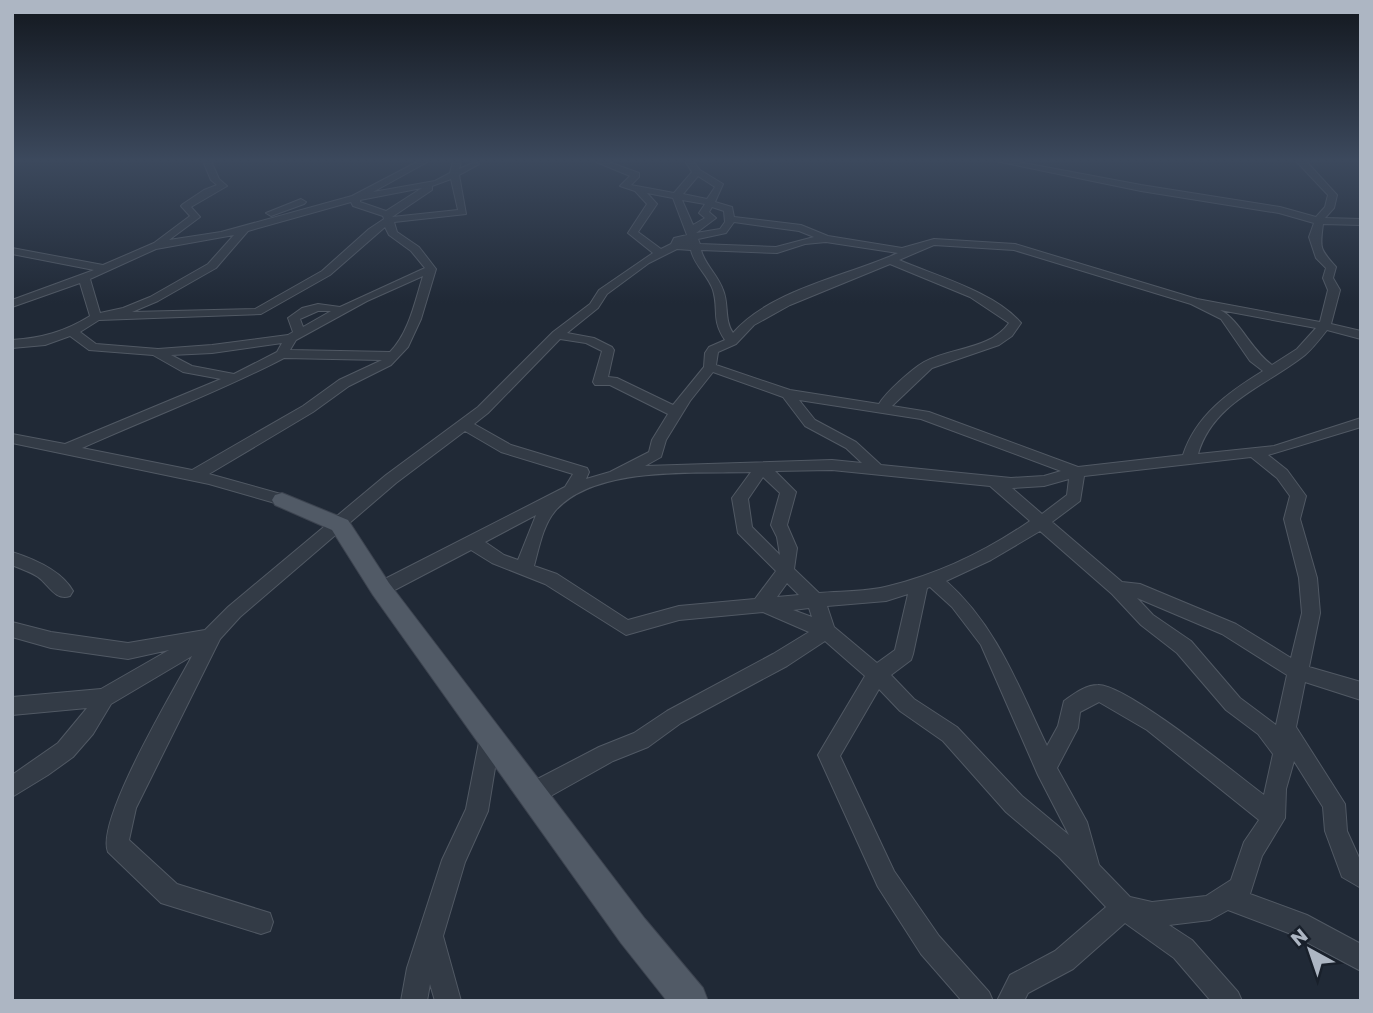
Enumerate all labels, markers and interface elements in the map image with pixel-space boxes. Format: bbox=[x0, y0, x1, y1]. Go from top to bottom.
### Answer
north arrow bbox=[1275, 915, 1345, 985]
text: N bbox=[1285, 922, 1314, 952]

